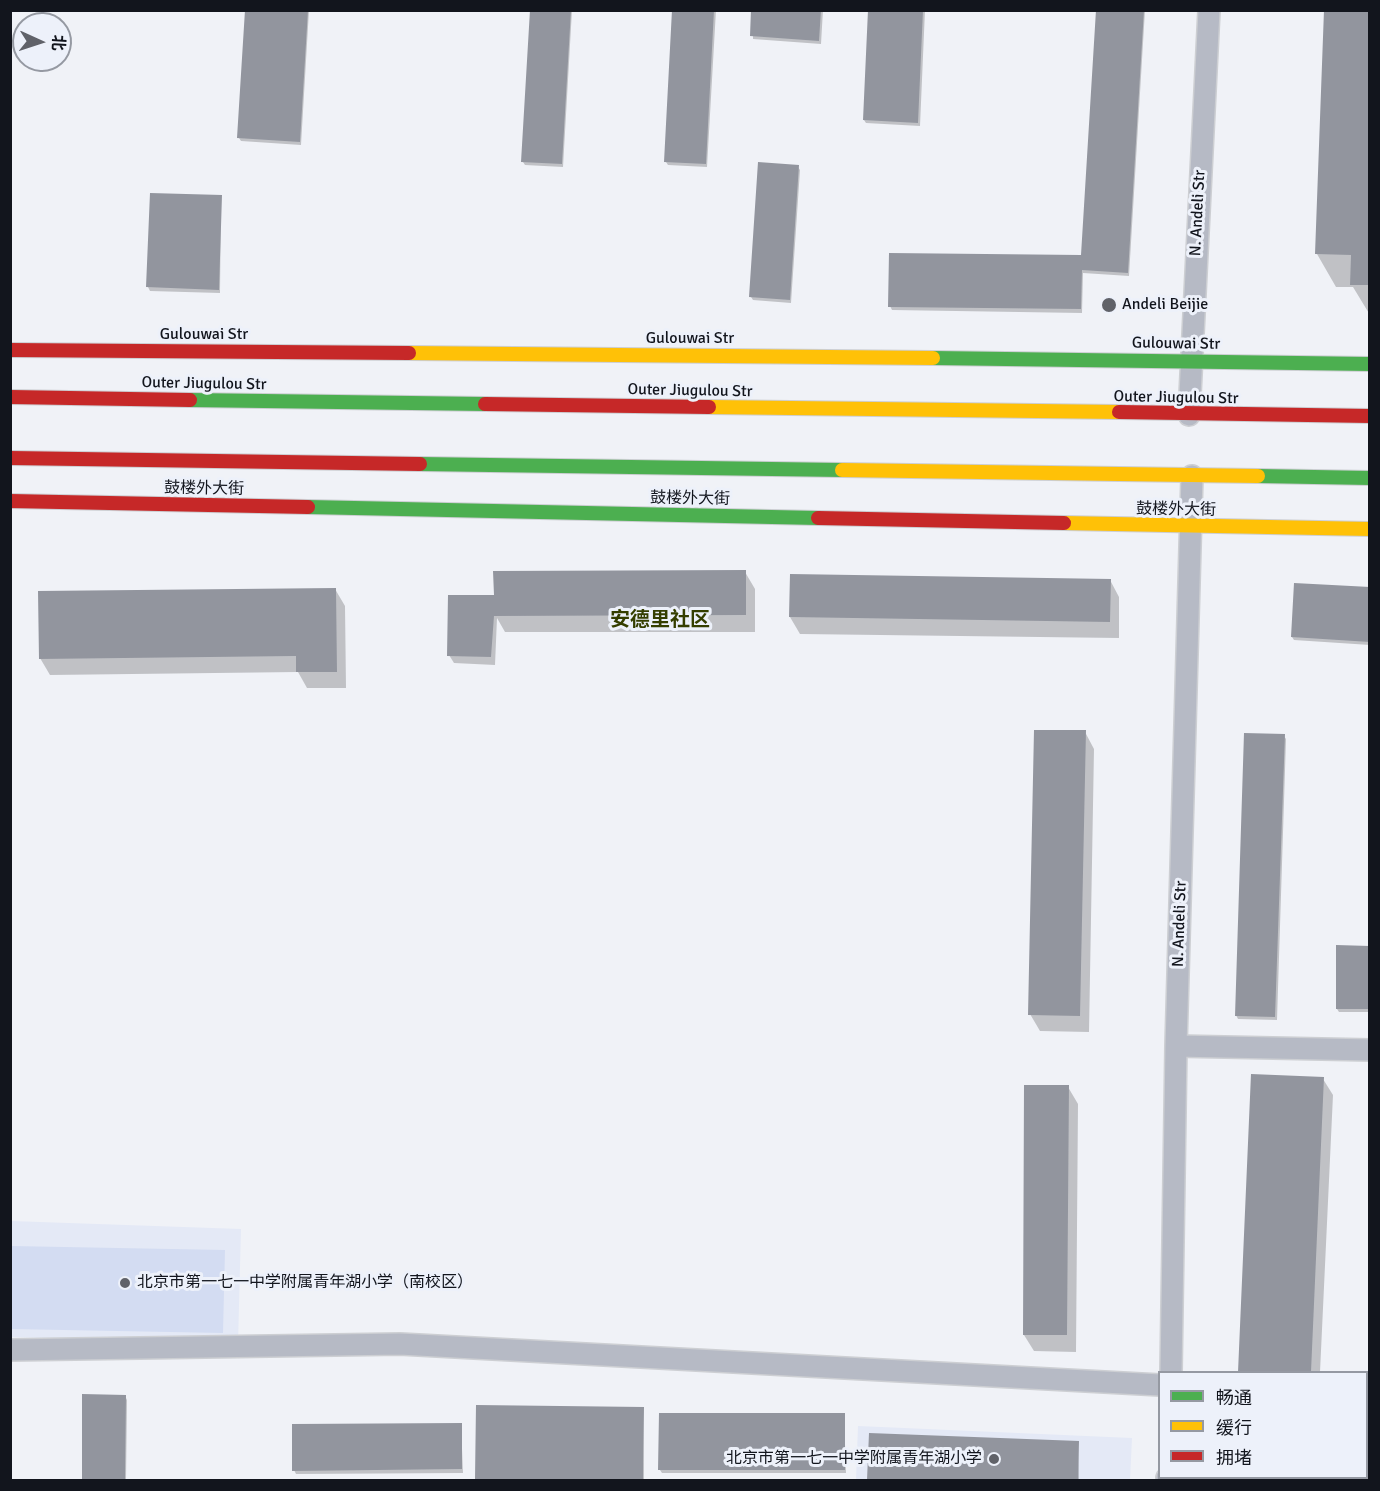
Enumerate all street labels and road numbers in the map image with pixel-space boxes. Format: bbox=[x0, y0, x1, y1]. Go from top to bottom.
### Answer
street label: N. Andeli Str bbox=[1186, 169, 1210, 257]
street label: Gulouwai Str bbox=[160, 325, 248, 345]
street label: Gulouwai Str bbox=[646, 329, 734, 349]
street label: Gulouwai Str bbox=[1132, 334, 1220, 354]
street label: Outer Jiugulou Str bbox=[141, 373, 267, 395]
street label: Outer Jiugulou Str bbox=[627, 380, 753, 402]
street label: Outer Jiugulou Str bbox=[1113, 387, 1239, 409]
street label: 鼓楼外大街 bbox=[164, 479, 244, 499]
street label: 鼓楼外大街 bbox=[650, 489, 730, 509]
street label: 鼓楼外大街 bbox=[1136, 500, 1216, 520]
street label: N. Andeli Str bbox=[1169, 880, 1191, 968]

